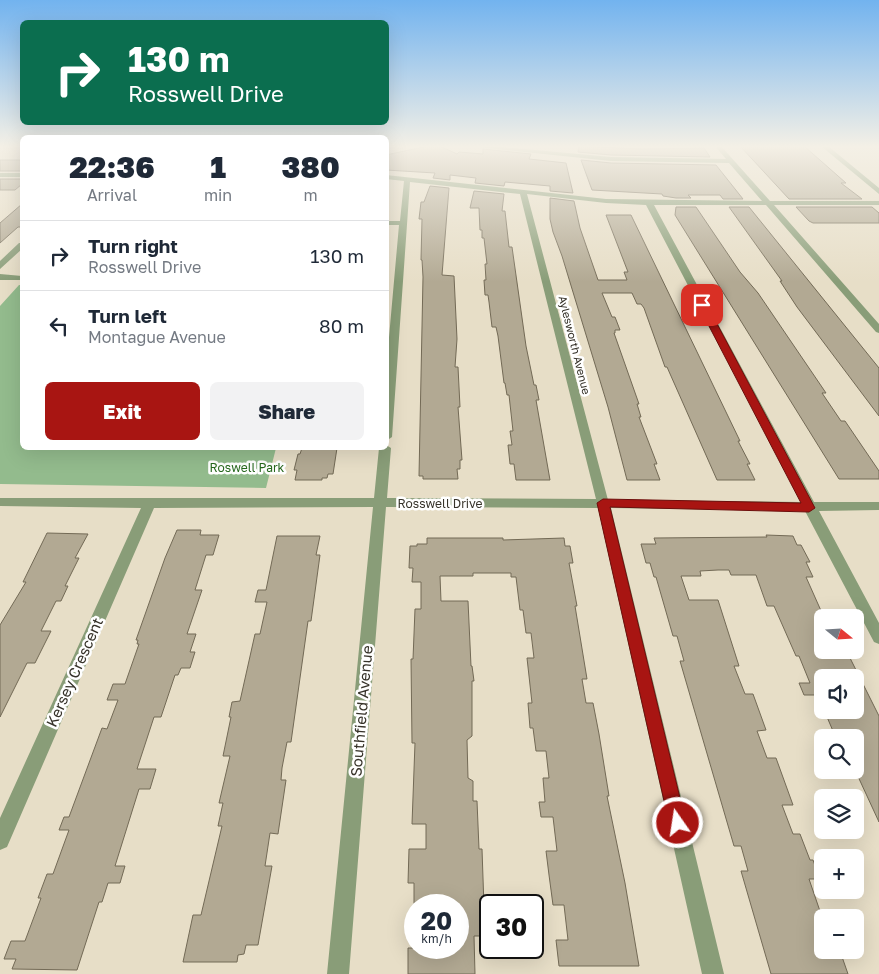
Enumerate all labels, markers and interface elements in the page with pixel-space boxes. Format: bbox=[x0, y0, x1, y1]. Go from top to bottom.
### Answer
text: 130 m bbox=[128, 38, 230, 80]
icon: right bbox=[45, 40, 110, 105]
text: Rosswell Drive bbox=[128, 80, 284, 107]
text: 22:36 bbox=[69, 149, 155, 185]
text: 1 bbox=[210, 149, 226, 185]
text: 380 bbox=[281, 149, 340, 185]
text: Arrival bbox=[87, 185, 137, 205]
text: min bbox=[204, 185, 232, 205]
text: m bbox=[304, 185, 318, 205]
text: Turn right bbox=[88, 234, 178, 257]
icon: right bbox=[45, 242, 73, 270]
text: 130 m bbox=[310, 244, 364, 267]
text: Rosswell Drive bbox=[88, 257, 201, 277]
pin bbox=[681, 284, 723, 326]
icon: arrive bbox=[688, 291, 716, 319]
street label: Aylesworth Avenue bbox=[556, 294, 594, 396]
text: Turn left bbox=[88, 304, 167, 327]
icon: left bbox=[45, 312, 73, 340]
text: 80 m bbox=[319, 314, 364, 337]
text: Montague Avenue bbox=[88, 327, 226, 347]
button: Exit bbox=[45, 382, 200, 440]
button: Share bbox=[210, 382, 364, 440]
park label: Roswell Park bbox=[210, 460, 285, 475]
street label: Rosswell Drive bbox=[398, 496, 483, 511]
north arrow bbox=[814, 609, 864, 659]
map controls bbox=[814, 609, 864, 959]
street label: Kersey Crescent bbox=[42, 615, 106, 729]
street label: Southfield Avenue bbox=[346, 644, 376, 777]
button: sound bbox=[814, 669, 864, 719]
button: search bbox=[814, 729, 864, 779]
button: layers bbox=[814, 789, 864, 839]
position arrow bbox=[651, 796, 703, 848]
button: + bbox=[814, 849, 864, 899]
speed limit sign: 30 bbox=[479, 894, 544, 959]
text: 20 bbox=[421, 905, 452, 936]
button: − bbox=[814, 909, 864, 959]
text: km/h bbox=[421, 931, 452, 946]

